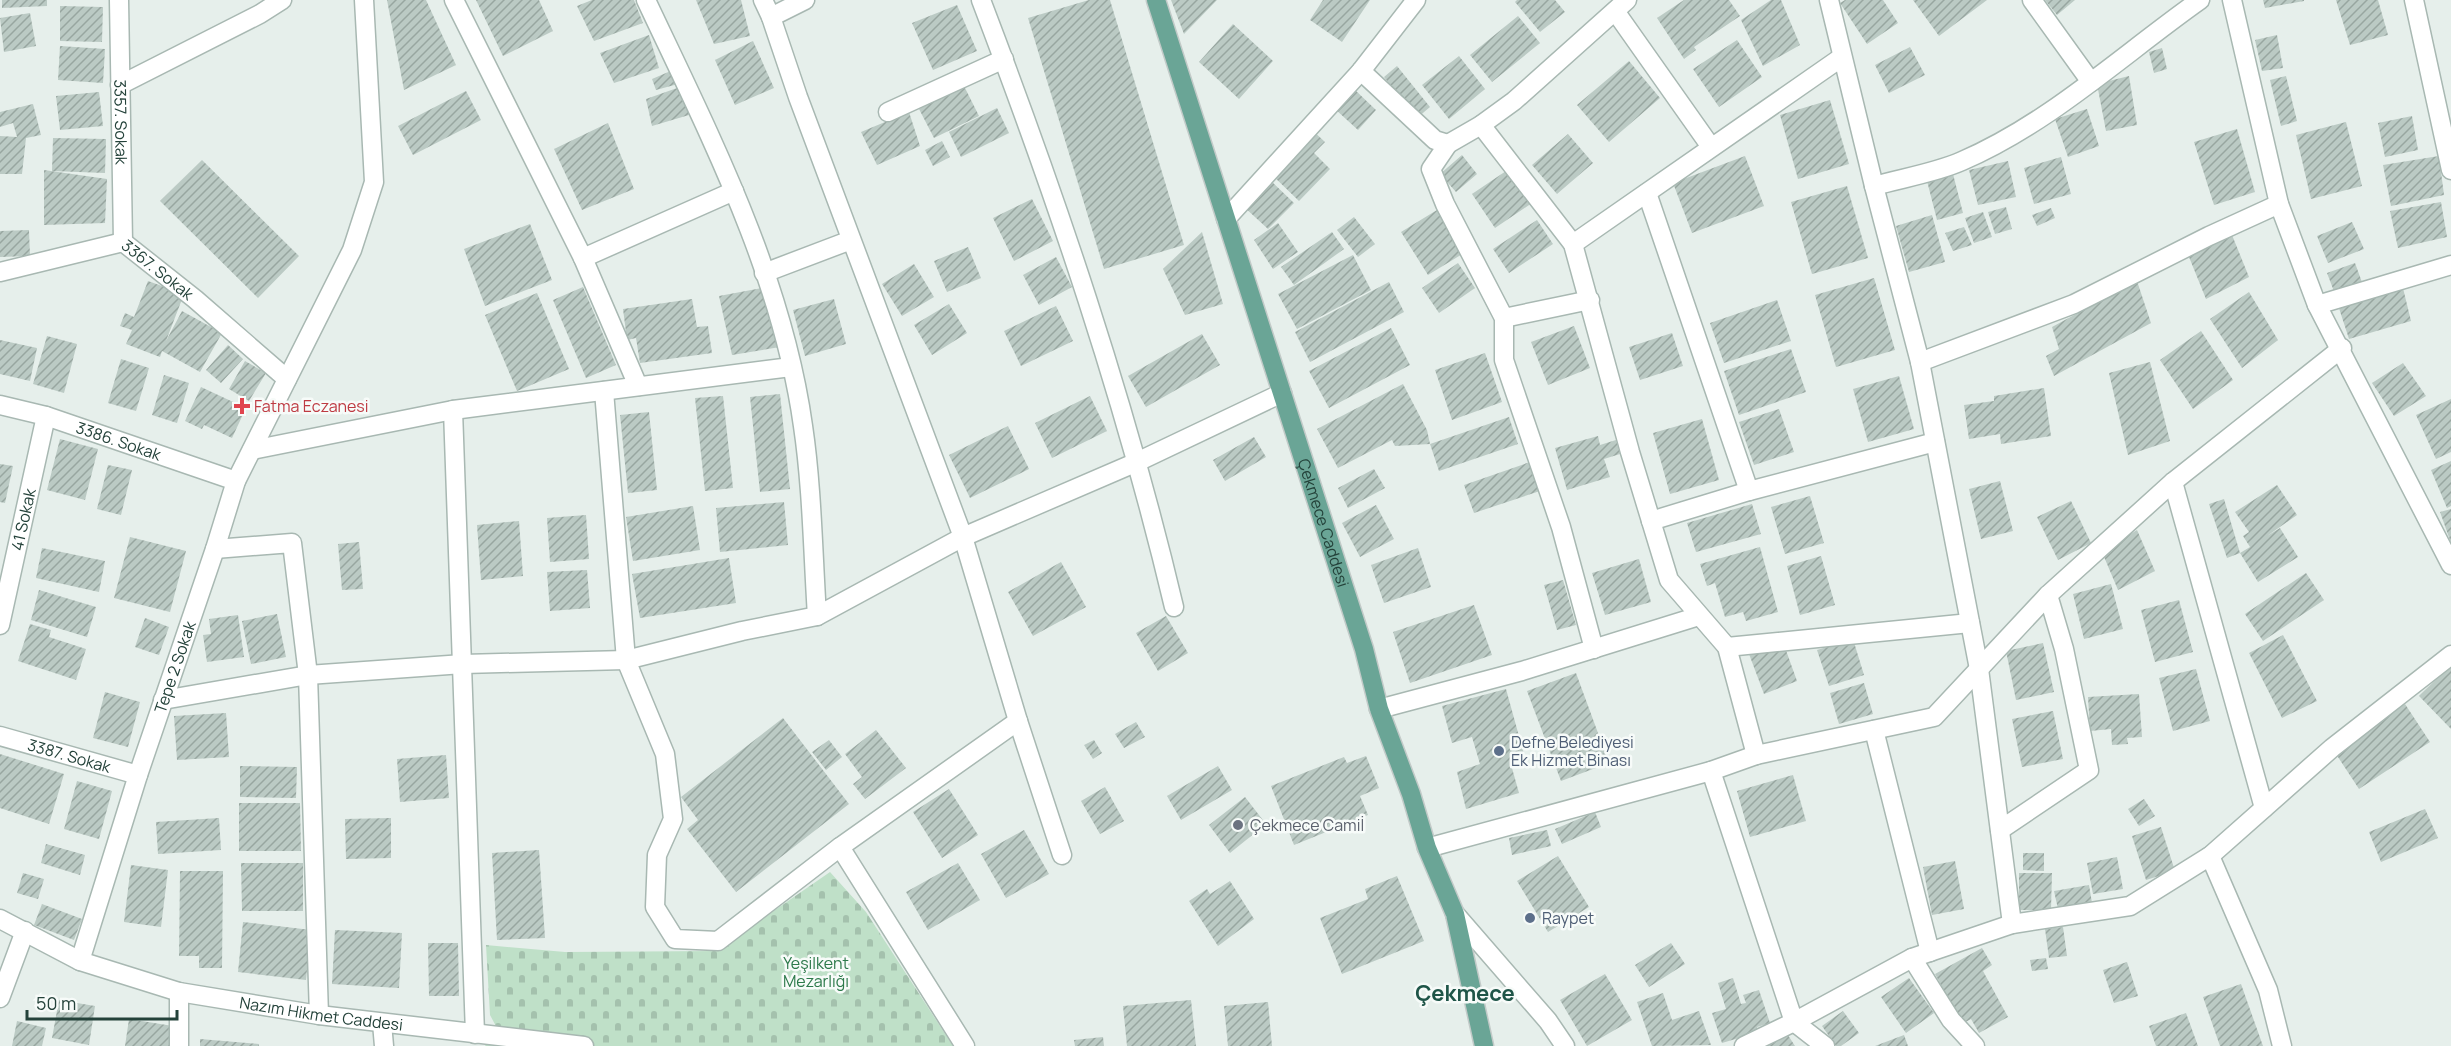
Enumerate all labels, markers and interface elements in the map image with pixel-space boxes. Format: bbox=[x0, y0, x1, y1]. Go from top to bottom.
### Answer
street label: 3357. Sokak bbox=[109, 79, 133, 166]
street label: 3367. Sokak bbox=[117, 234, 199, 306]
place label: Fatma Eczanesi bbox=[254, 395, 368, 417]
marker: Fatma Eczanesi bbox=[235, 399, 249, 413]
street label: 3386. Sokak bbox=[73, 416, 165, 466]
street label: Çekmece Caddesi bbox=[1293, 456, 1354, 590]
street label: 41 Sokak bbox=[6, 485, 41, 553]
street label: Tepe 2 Sokak bbox=[149, 617, 201, 716]
place label: Defne Belediyesi Ek Hizmet Binası bbox=[1511, 731, 1634, 771]
street label: 3387. Sokak bbox=[25, 733, 114, 778]
marker: Defne Belediyesi Ek Hizmet Binası bbox=[1492, 744, 1506, 758]
place label: Çekmece Camiİ bbox=[1250, 814, 1364, 836]
marker: Çekmece Camiİ bbox=[1231, 818, 1245, 832]
place label: Raypet bbox=[1542, 907, 1594, 929]
marker: Raypet bbox=[1523, 911, 1537, 925]
park label: Yeşilkent Mezarlığı bbox=[783, 952, 849, 992]
district label: Çekmece bbox=[1415, 978, 1515, 1008]
scale bar bbox=[27, 983, 177, 1021]
text: 50 m bbox=[36, 991, 76, 1015]
street label: Nazım Hikmet Caddesi bbox=[238, 991, 404, 1036]

